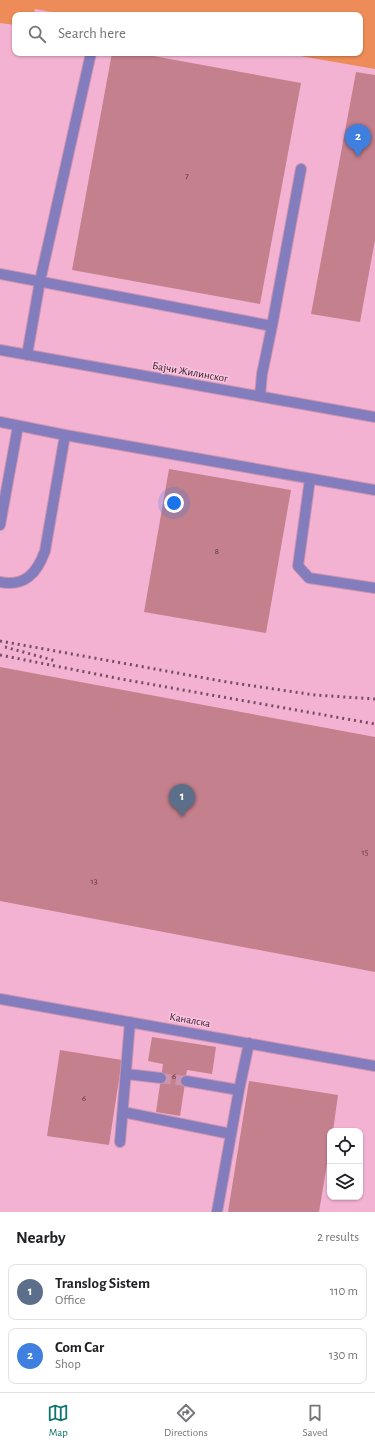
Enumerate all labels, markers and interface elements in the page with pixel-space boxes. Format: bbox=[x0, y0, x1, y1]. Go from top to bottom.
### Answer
search box bbox=[12, 12, 363, 56]
icon: search bbox=[26, 23, 48, 45]
text: Search here bbox=[58, 26, 126, 41]
pin: 2 bbox=[345, 124, 371, 157]
house number: 7 bbox=[185, 172, 189, 181]
street label: Бајчи Жилинског bbox=[151, 360, 229, 384]
your location bbox=[164, 493, 184, 513]
house number: 8 bbox=[215, 547, 219, 556]
pin: 1 bbox=[169, 784, 195, 817]
house number: 15 bbox=[362, 848, 369, 857]
house number: 13 bbox=[91, 877, 98, 886]
street label: Каналска bbox=[169, 1011, 211, 1029]
house number: 6 bbox=[172, 1072, 176, 1081]
house number: 6 bbox=[82, 1094, 86, 1103]
map controls bbox=[327, 1128, 363, 1200]
button: locate bbox=[327, 1128, 363, 1164]
button: layers bbox=[327, 1164, 363, 1200]
text: Nearby bbox=[16, 1229, 66, 1246]
text: 2 results bbox=[317, 1231, 359, 1244]
text: Translog Sistem bbox=[55, 1276, 150, 1291]
text: 1 bbox=[28, 1285, 32, 1298]
text: 110 m bbox=[330, 1285, 358, 1298]
text: Office bbox=[55, 1294, 85, 1307]
text: Com Car bbox=[55, 1340, 104, 1355]
text: 2 bbox=[27, 1349, 33, 1362]
text: 130 m bbox=[329, 1349, 358, 1362]
text: Shop bbox=[55, 1358, 81, 1371]
tab: Map bbox=[47, 1402, 69, 1439]
tab: Directions bbox=[164, 1402, 208, 1439]
tab: Saved bbox=[302, 1402, 328, 1439]

